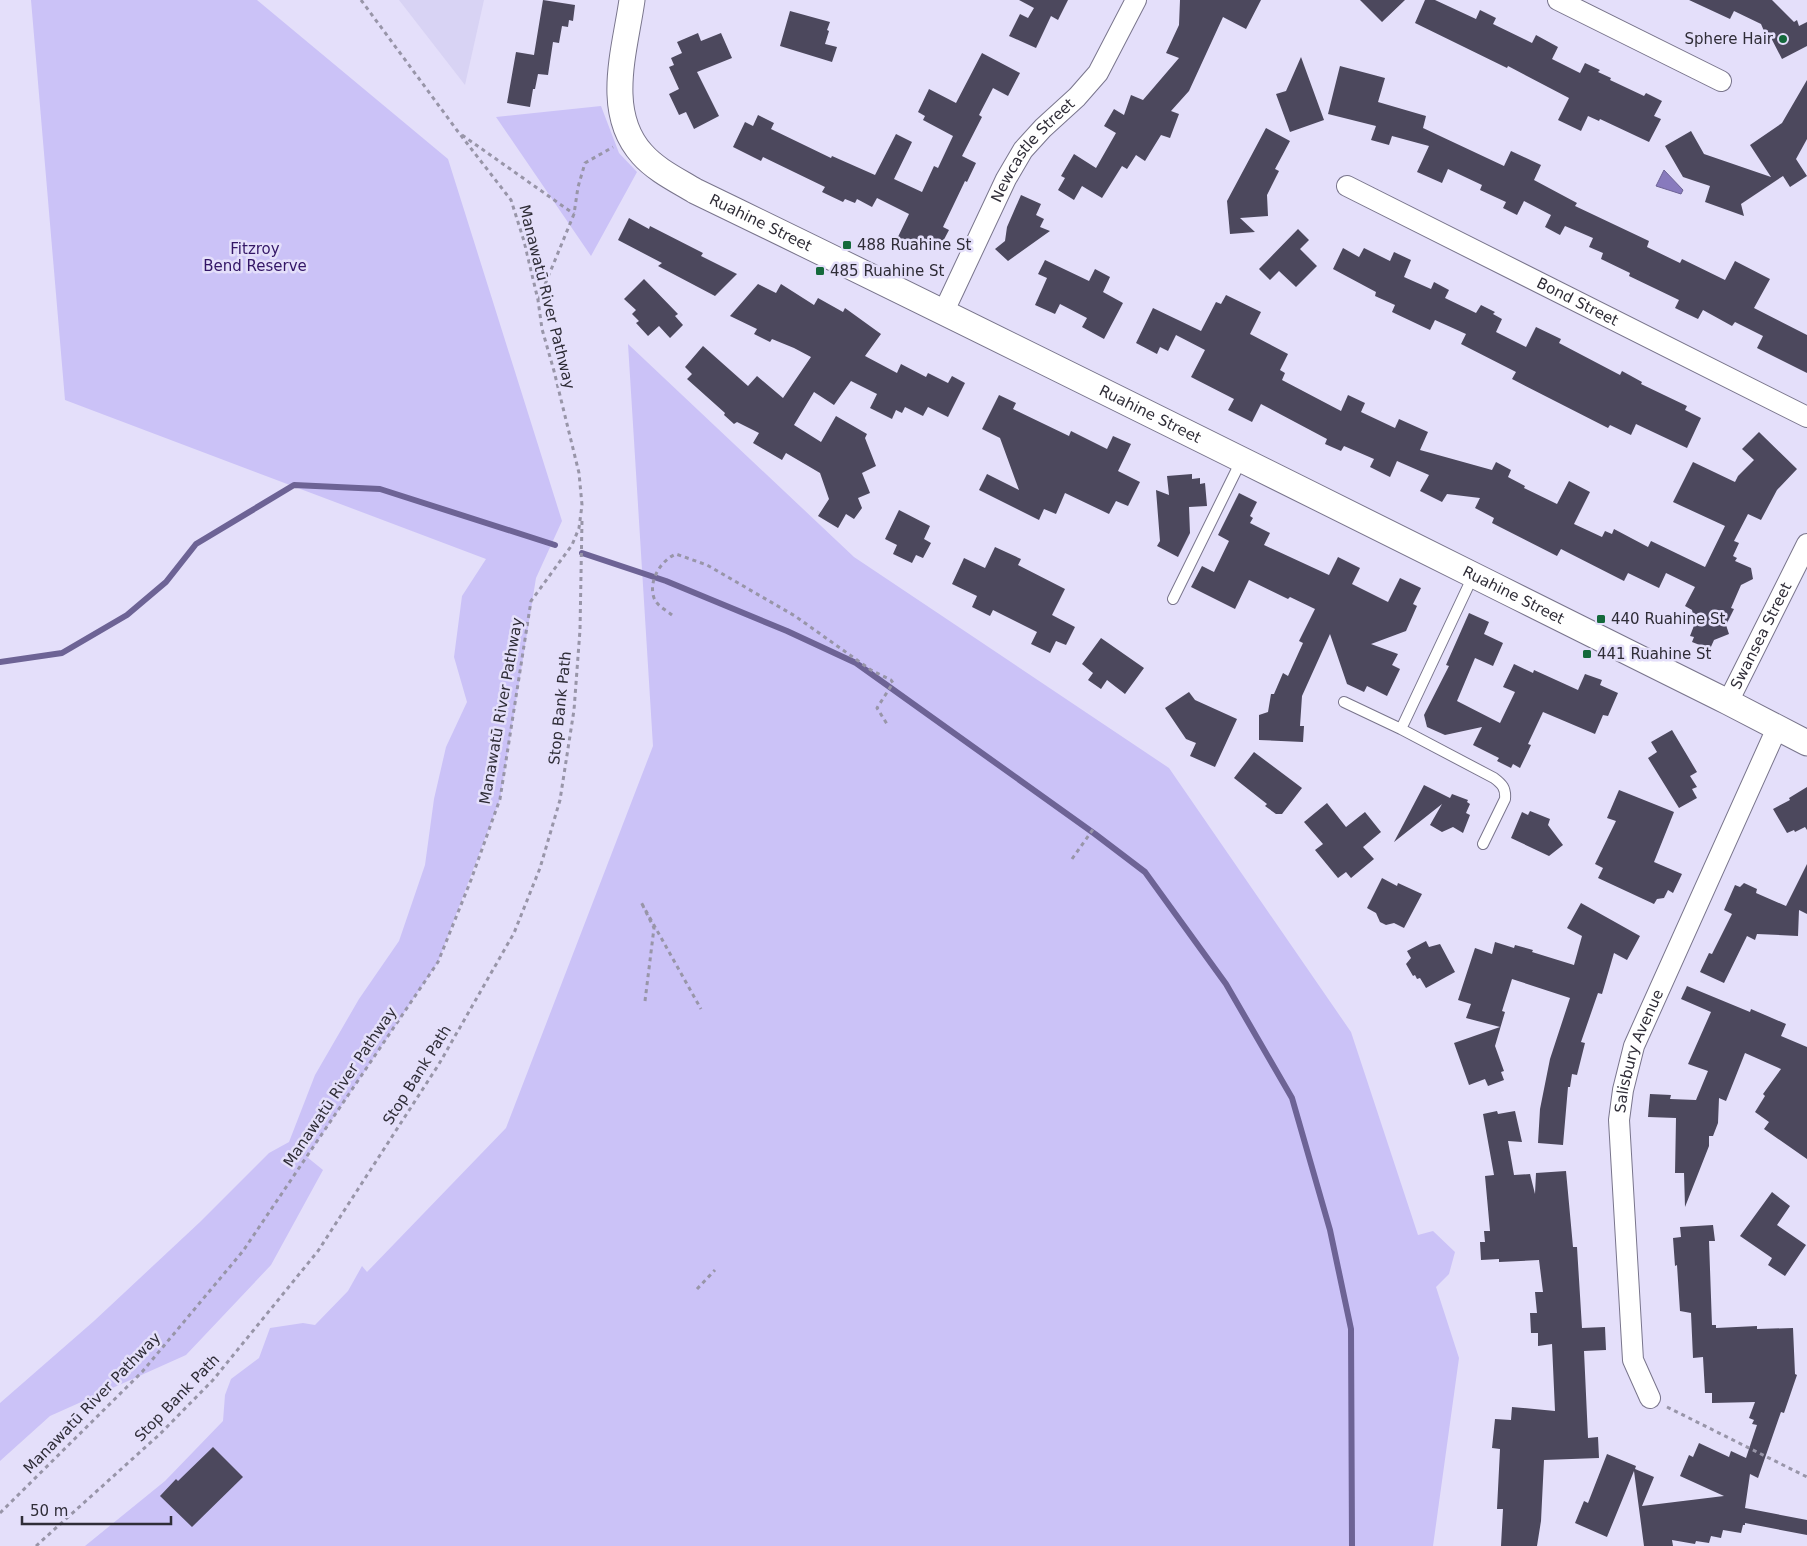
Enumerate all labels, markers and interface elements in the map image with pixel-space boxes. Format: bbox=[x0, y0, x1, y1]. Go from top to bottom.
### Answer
place label: Sphere Hair bbox=[1685, 30, 1774, 48]
marker: Sphere Hair bbox=[1777, 33, 1789, 45]
street label: Newcastle Street bbox=[987, 95, 1078, 205]
street label: Ruahine Street bbox=[707, 190, 815, 255]
street label: Manawatū River Pathway bbox=[515, 203, 579, 391]
place label: 488 Ruahine St bbox=[857, 236, 972, 254]
marker: 488 Ruahine St bbox=[841, 239, 853, 251]
park label: Fitzroy Bend Reserve bbox=[203, 240, 307, 275]
place label: 485 Ruahine St bbox=[830, 262, 945, 280]
marker: 485 Ruahine St bbox=[814, 265, 826, 277]
street label: Bond Street bbox=[1534, 274, 1621, 330]
street label: Ruahine Street bbox=[1096, 381, 1204, 447]
street label: Ruahine Street bbox=[1460, 562, 1567, 628]
street label: Swansea Street bbox=[1727, 579, 1795, 692]
place label: 440 Ruahine St bbox=[1611, 610, 1726, 628]
marker: 440 Ruahine St bbox=[1595, 613, 1607, 625]
street label: Manawatū River Pathway bbox=[476, 616, 526, 806]
place label: 441 Ruahine St bbox=[1597, 645, 1712, 663]
marker: 441 Ruahine St bbox=[1581, 648, 1593, 660]
street label: Stop Bank Path bbox=[545, 650, 575, 766]
street label: Salisbury Avenue bbox=[1611, 987, 1667, 1114]
street label: Manawatū River Pathway bbox=[280, 1003, 400, 1171]
street label: Stop Bank Path bbox=[379, 1022, 455, 1128]
street label: Manawatū River Pathway bbox=[20, 1329, 164, 1477]
street label: Stop Bank Path bbox=[131, 1351, 223, 1445]
scale bar bbox=[22, 1494, 171, 1526]
text: 50 m bbox=[30, 1502, 68, 1520]

